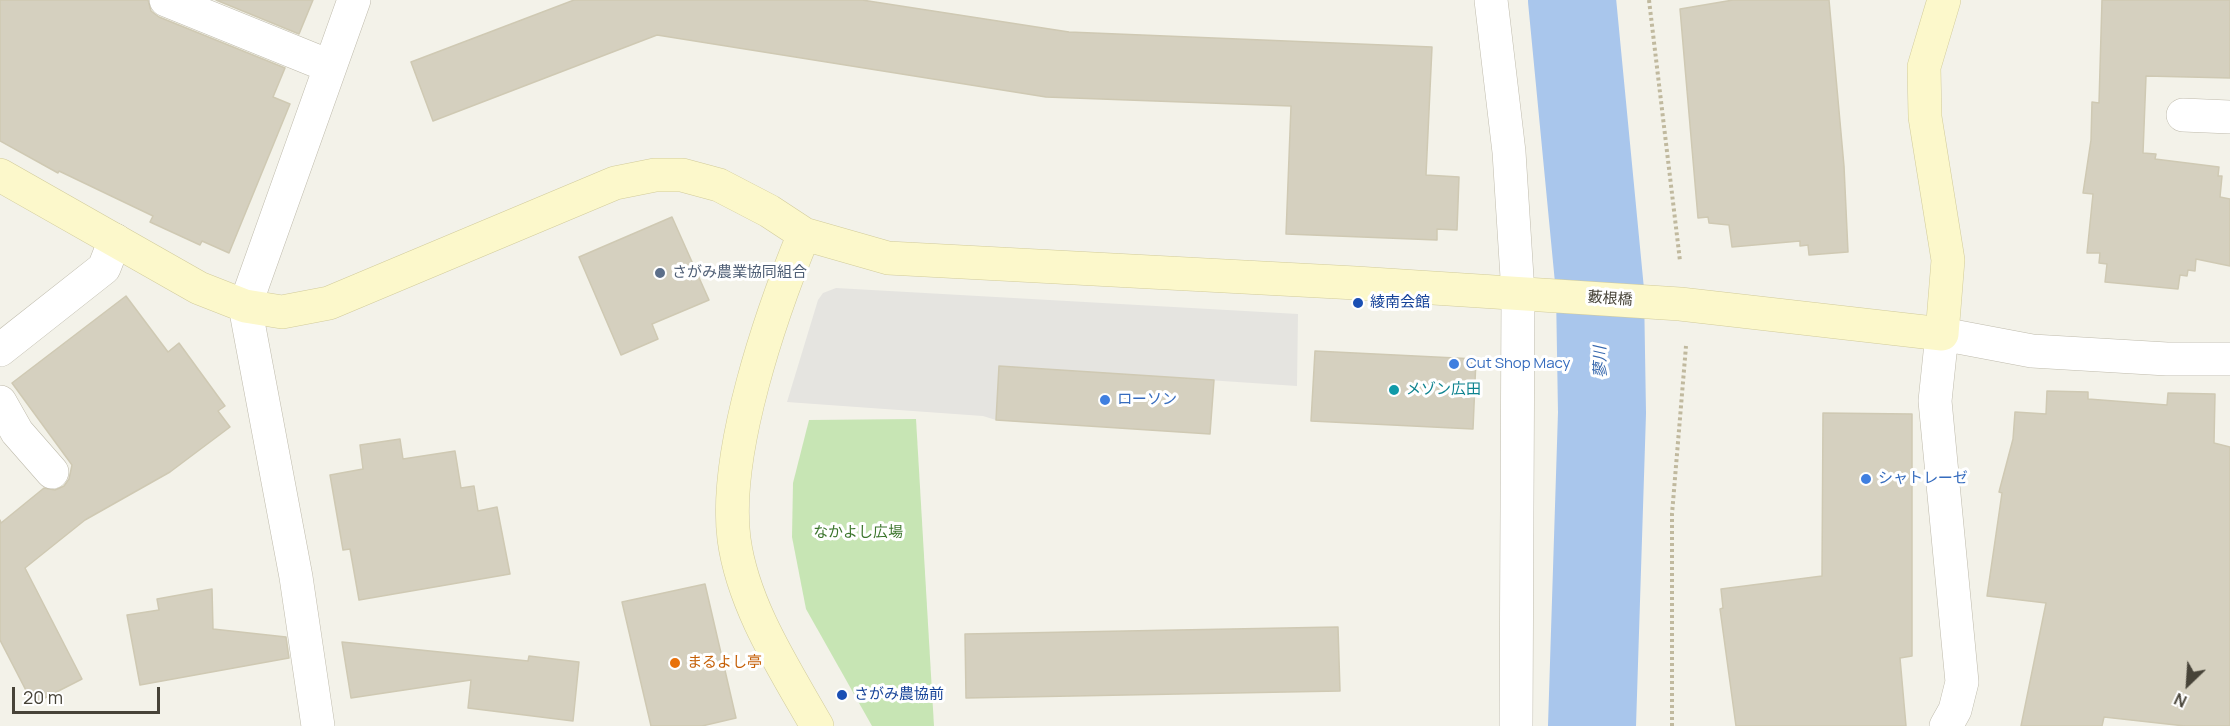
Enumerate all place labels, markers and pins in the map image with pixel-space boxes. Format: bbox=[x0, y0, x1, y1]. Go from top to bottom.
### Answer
place label: さがみ農業協同組合 bbox=[672, 264, 807, 282]
marker: さがみ農業協同組合 bbox=[653, 266, 667, 280]
place label: 綾南会館 bbox=[1370, 294, 1430, 312]
marker: 綾南会館 bbox=[1351, 296, 1365, 310]
place label: Cut Shop Macy bbox=[1466, 355, 1570, 373]
marker: Cut Shop Macy bbox=[1447, 357, 1461, 371]
place label: メゾン広田 bbox=[1406, 381, 1481, 399]
marker: メゾン広田 bbox=[1387, 383, 1401, 397]
place label: ローソン bbox=[1117, 391, 1177, 409]
marker: ローソン bbox=[1098, 393, 1112, 407]
place label: シャトレーゼ bbox=[1878, 470, 1968, 488]
marker: シャトレーゼ bbox=[1859, 472, 1873, 486]
place label: まるよし亭 bbox=[687, 654, 762, 672]
marker: まるよし亭 bbox=[668, 656, 682, 670]
place label: さがみ農協前 bbox=[854, 686, 944, 704]
marker: さがみ農協前 bbox=[835, 688, 849, 702]

